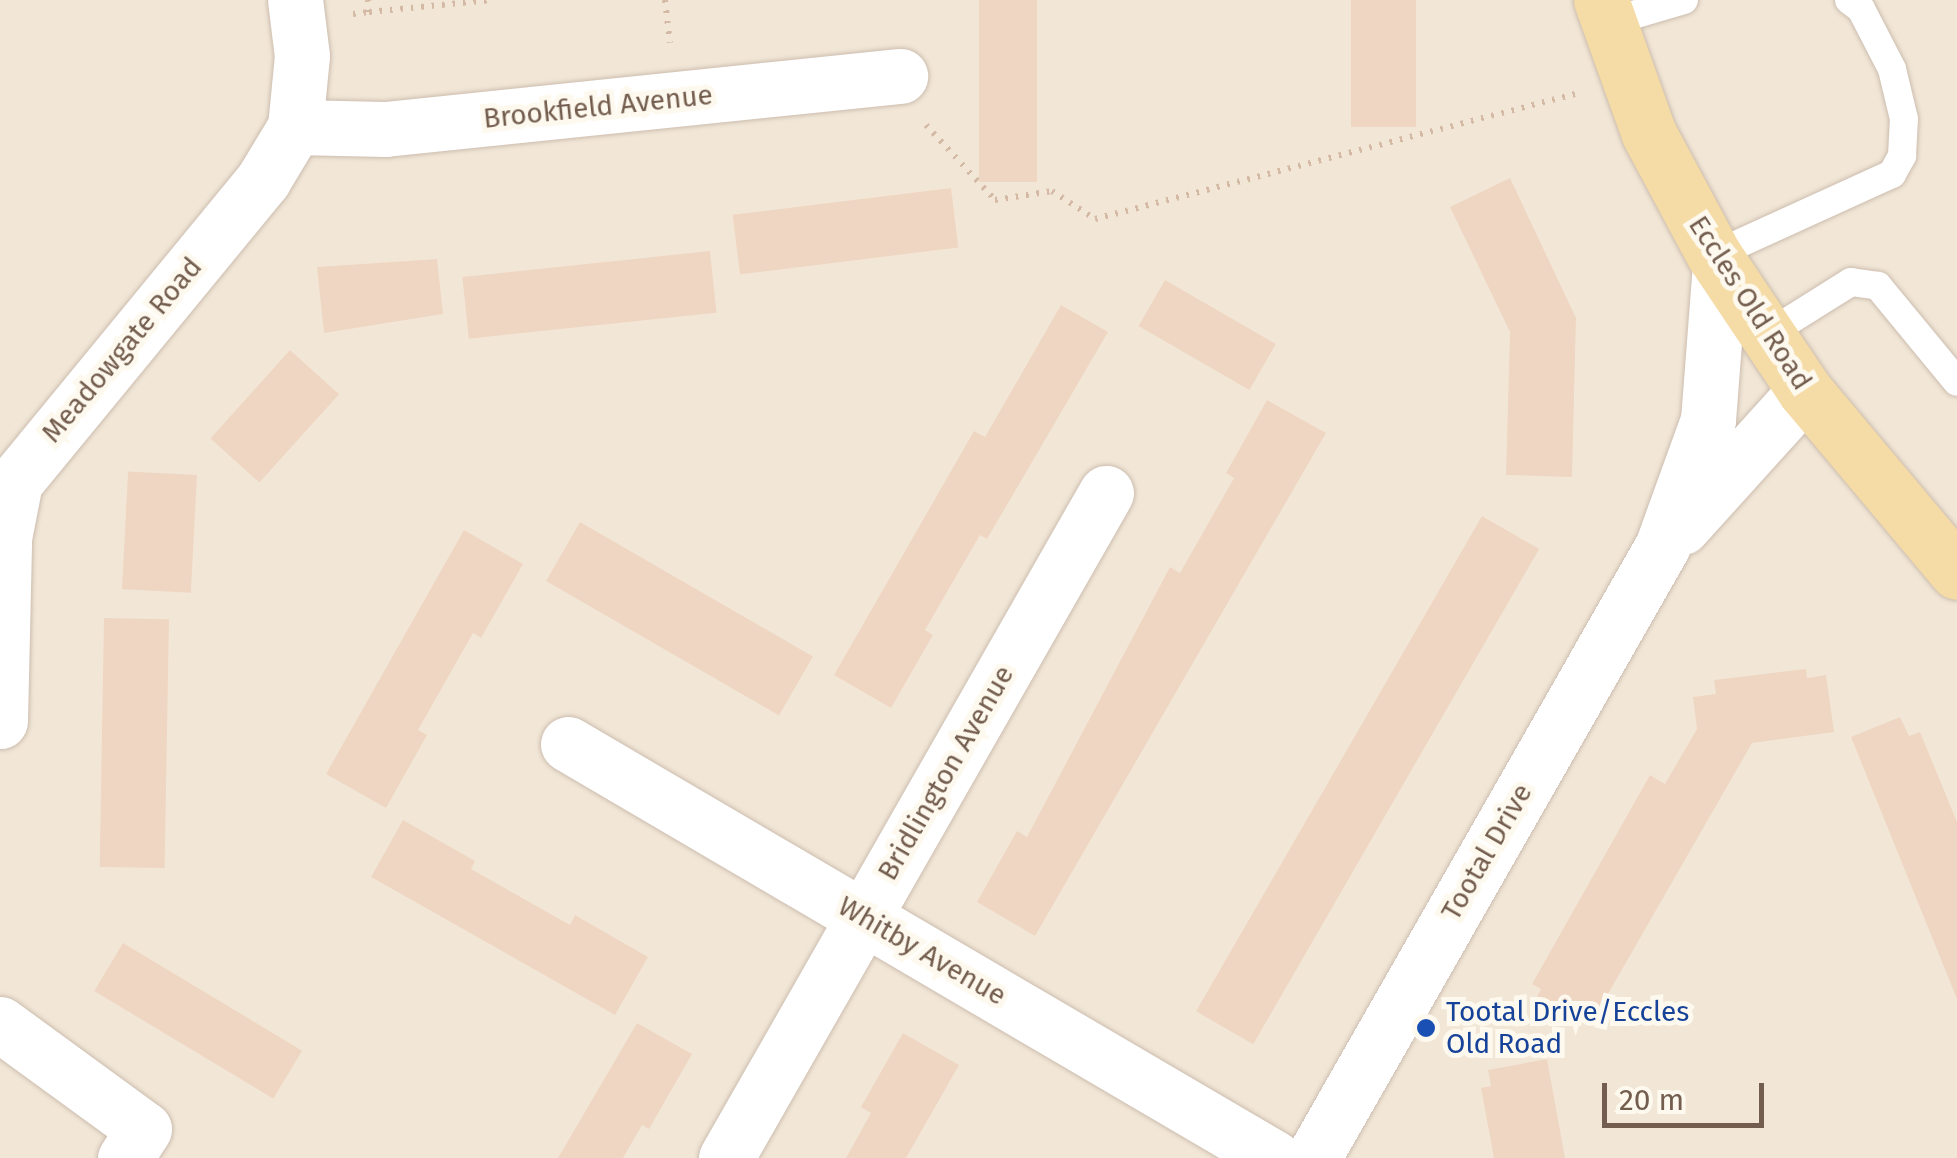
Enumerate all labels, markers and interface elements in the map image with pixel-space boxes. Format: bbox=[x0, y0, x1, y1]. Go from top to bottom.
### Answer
street label: Brookfield Avenue bbox=[482, 78, 714, 136]
street label: Eccles Old Road bbox=[1681, 210, 1819, 396]
street label: Meadowgate Road bbox=[35, 251, 209, 449]
street label: Bridlington Avenue bbox=[871, 660, 1021, 886]
street label: Tootal Drive bbox=[1435, 778, 1539, 926]
street label: Whitby Avenue bbox=[832, 889, 1012, 1013]
place label: Tootal Drive/Eccles Old Road bbox=[1446, 995, 1689, 1061]
marker: Tootal Drive/Eccles Old Road bbox=[1415, 1017, 1437, 1039]
scale bar bbox=[1607, 1063, 1770, 1125]
text: 20 m bbox=[1619, 1082, 1684, 1118]

